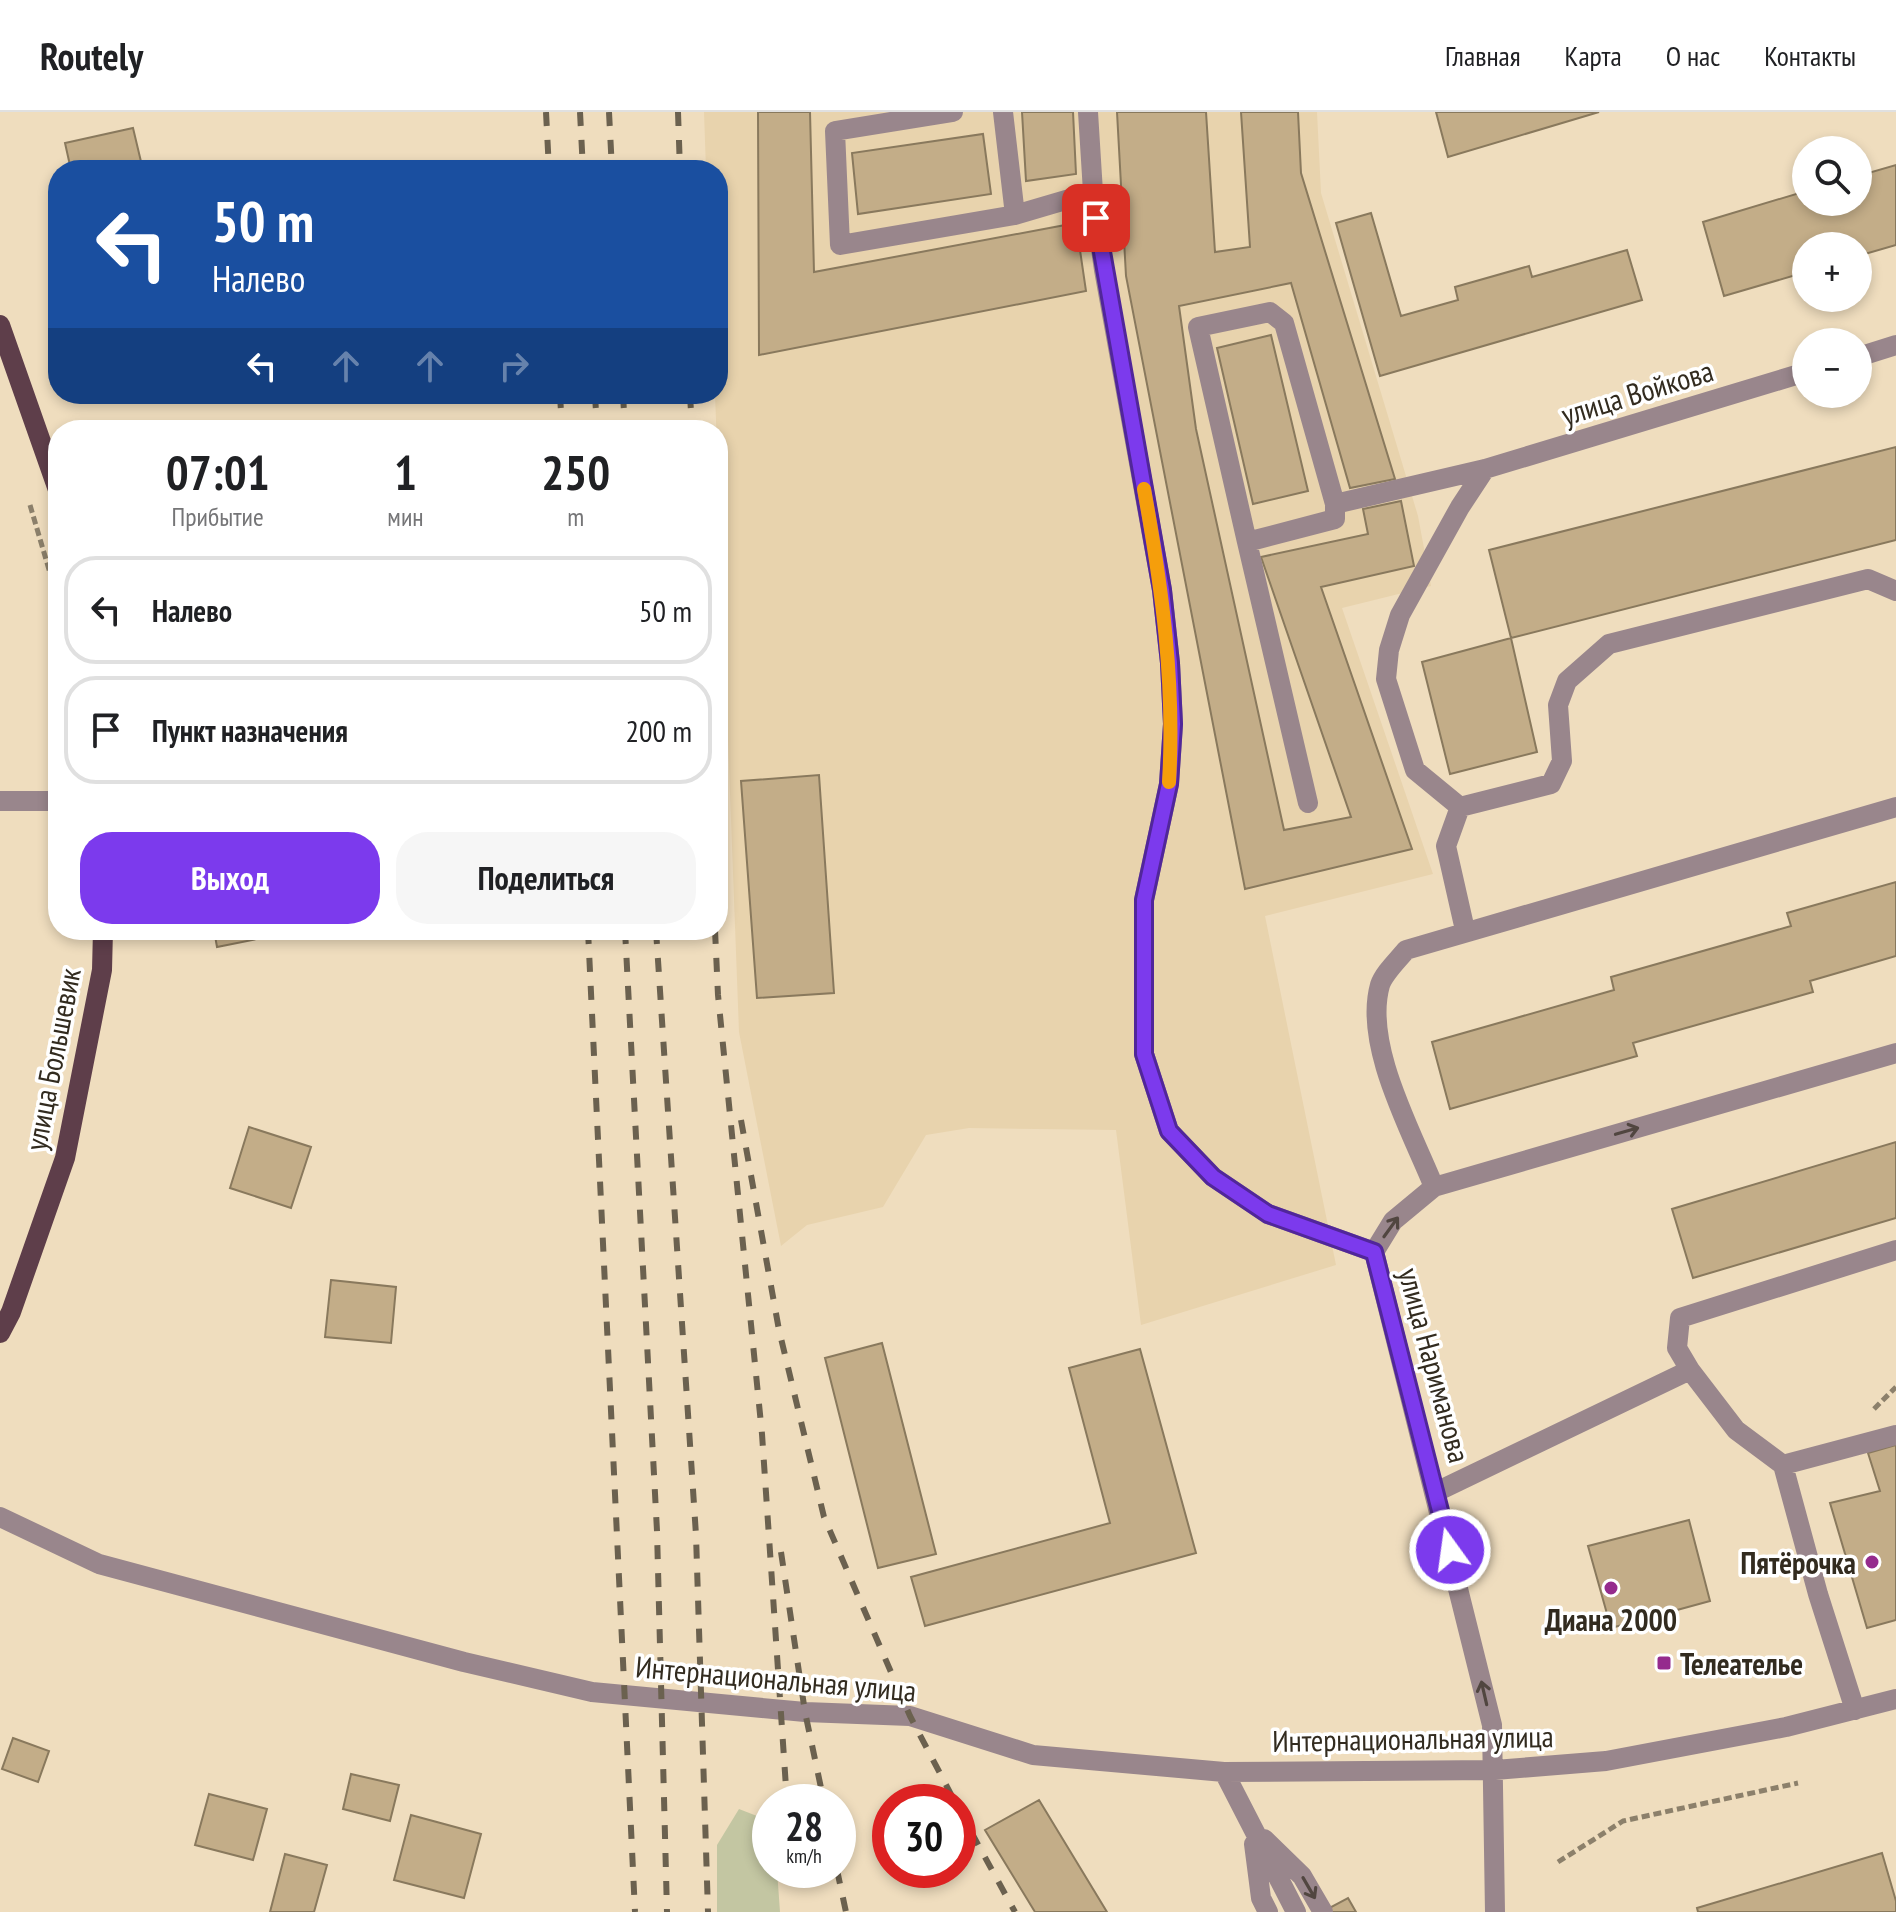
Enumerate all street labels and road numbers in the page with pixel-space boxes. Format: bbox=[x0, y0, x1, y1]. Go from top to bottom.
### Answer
street label: улица Войкова bbox=[1556, 350, 1718, 434]
street label: улица Большевик bbox=[15, 964, 89, 1153]
street label: улица Нариманова bbox=[1390, 1263, 1480, 1467]
street label: Интернациональная улица bbox=[634, 1646, 918, 1710]
street label: Интернациональная улица bbox=[1272, 1716, 1554, 1760]

